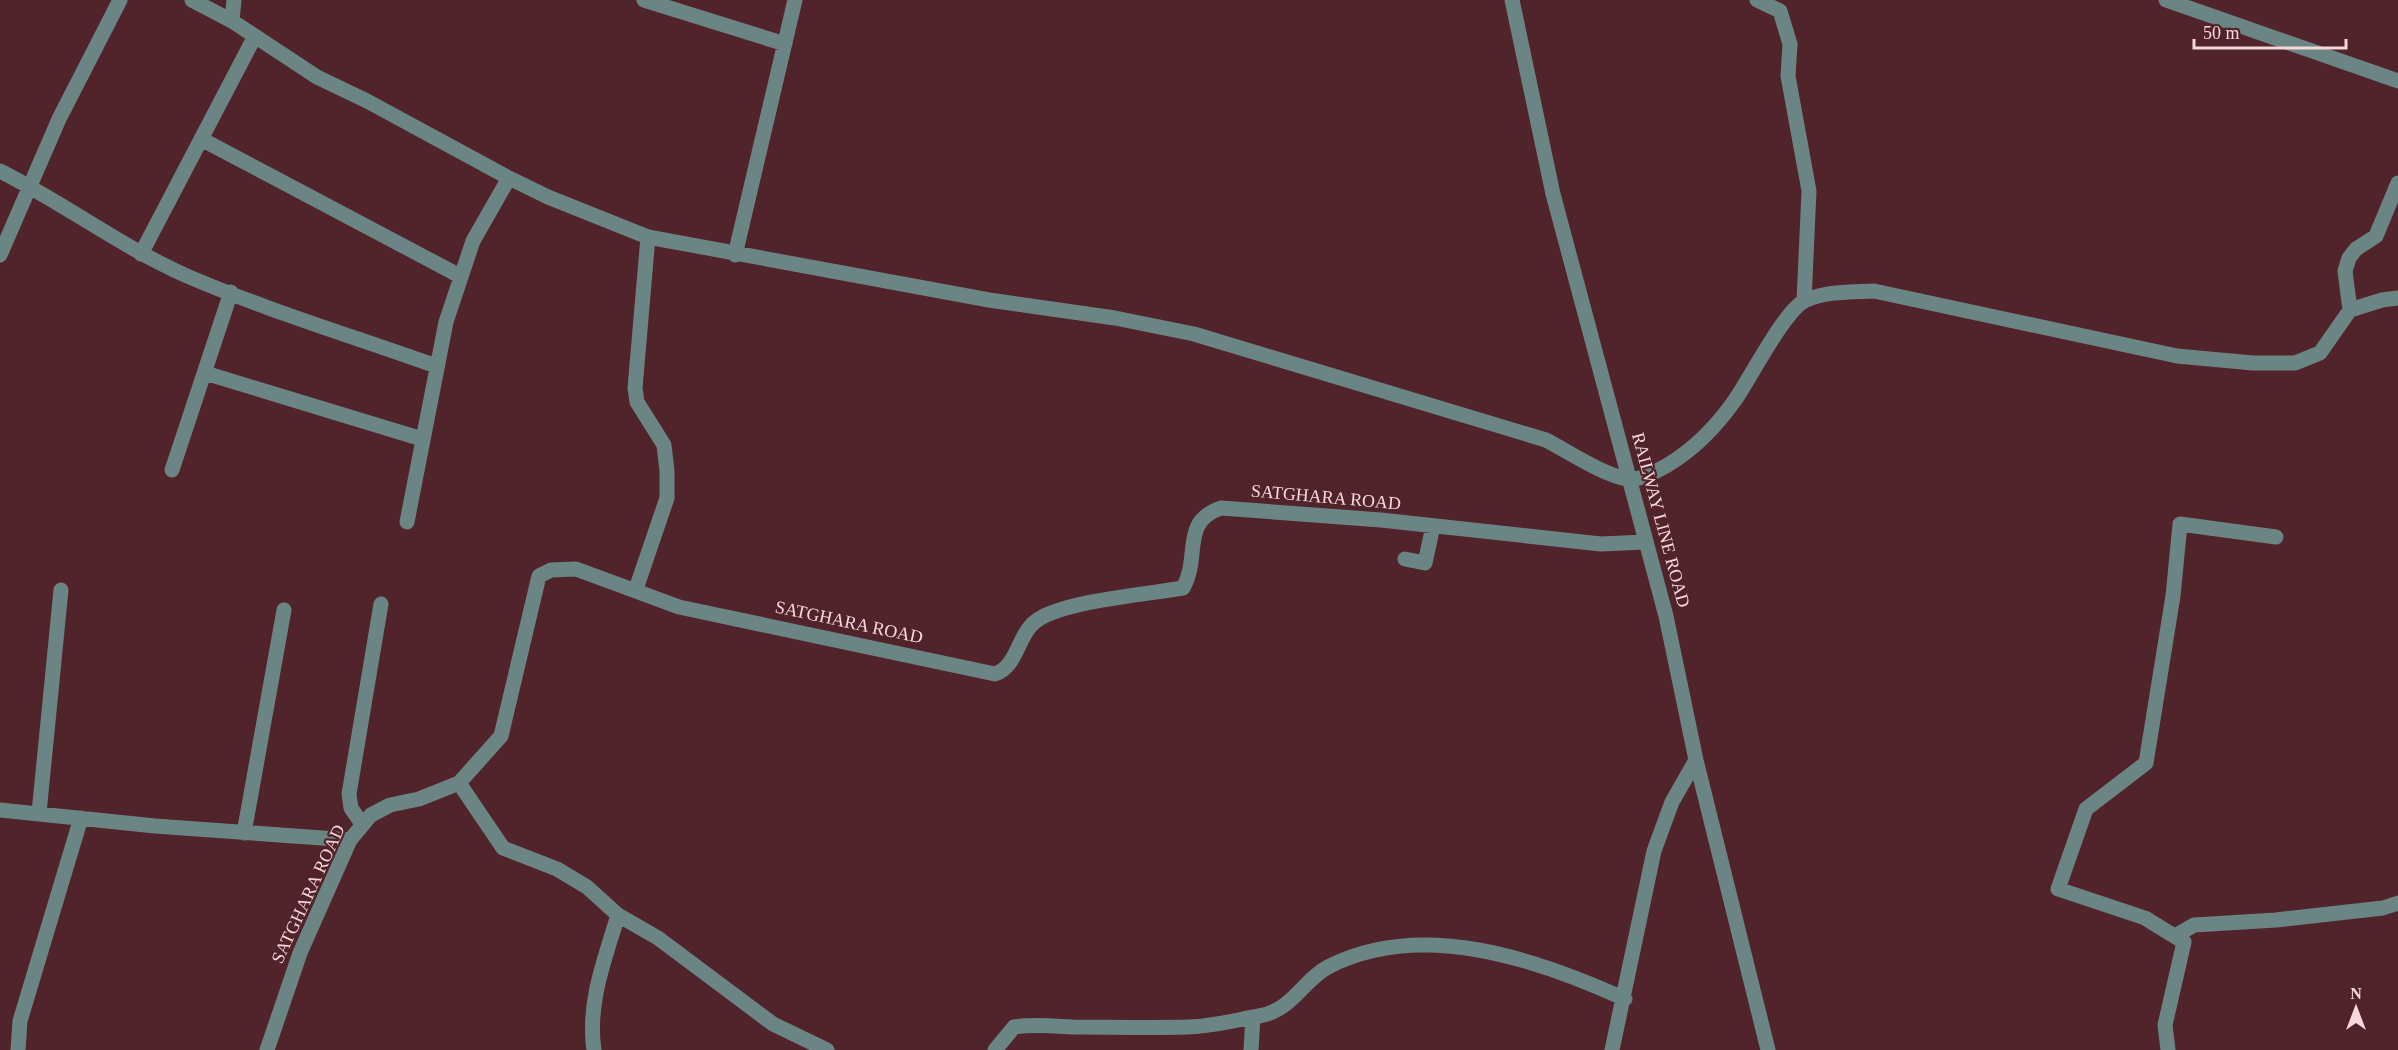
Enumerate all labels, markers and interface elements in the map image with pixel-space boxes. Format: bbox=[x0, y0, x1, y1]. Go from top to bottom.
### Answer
scale bar bbox=[2194, 12, 2346, 50]
text: 50 m bbox=[2203, 23, 2240, 43]
street label: RAILWAY LINE ROAD bbox=[1628, 430, 1694, 610]
street label: SATGHARA ROAD bbox=[1250, 480, 1402, 514]
street label: SATGHARA ROAD bbox=[773, 597, 925, 647]
street label: SATGHARA ROAD bbox=[267, 822, 349, 966]
north arrow bbox=[2326, 978, 2386, 1038]
text: N bbox=[2350, 985, 2362, 1002]

